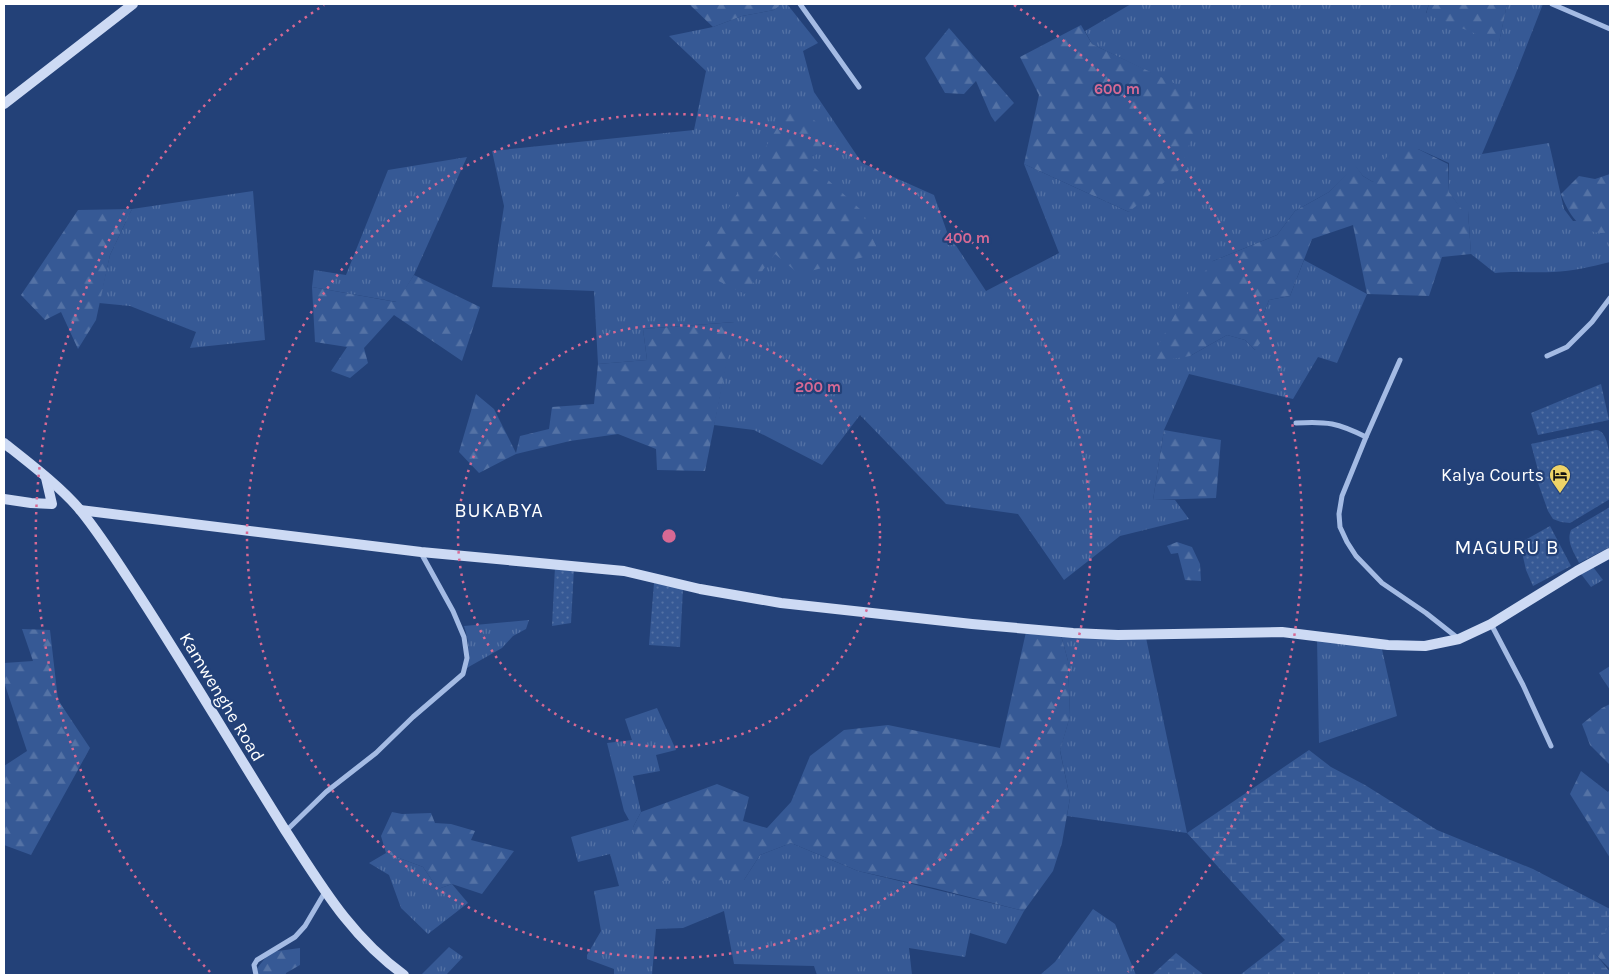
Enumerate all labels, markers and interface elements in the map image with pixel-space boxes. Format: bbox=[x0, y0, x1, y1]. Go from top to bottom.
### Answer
text: 600 m bbox=[1094, 80, 1140, 98]
text: 400 m bbox=[944, 229, 990, 247]
text: 200 m bbox=[795, 378, 841, 396]
hotel icon: Kalya Courts bbox=[1548, 463, 1572, 494]
place label: Kalya Courts bbox=[1441, 464, 1544, 486]
district label: BUKABYA bbox=[454, 499, 544, 522]
centre of rings bbox=[660, 527, 678, 545]
district label: MAGURU B bbox=[1455, 536, 1559, 559]
street label: Kamwenghe Road bbox=[175, 628, 269, 766]

